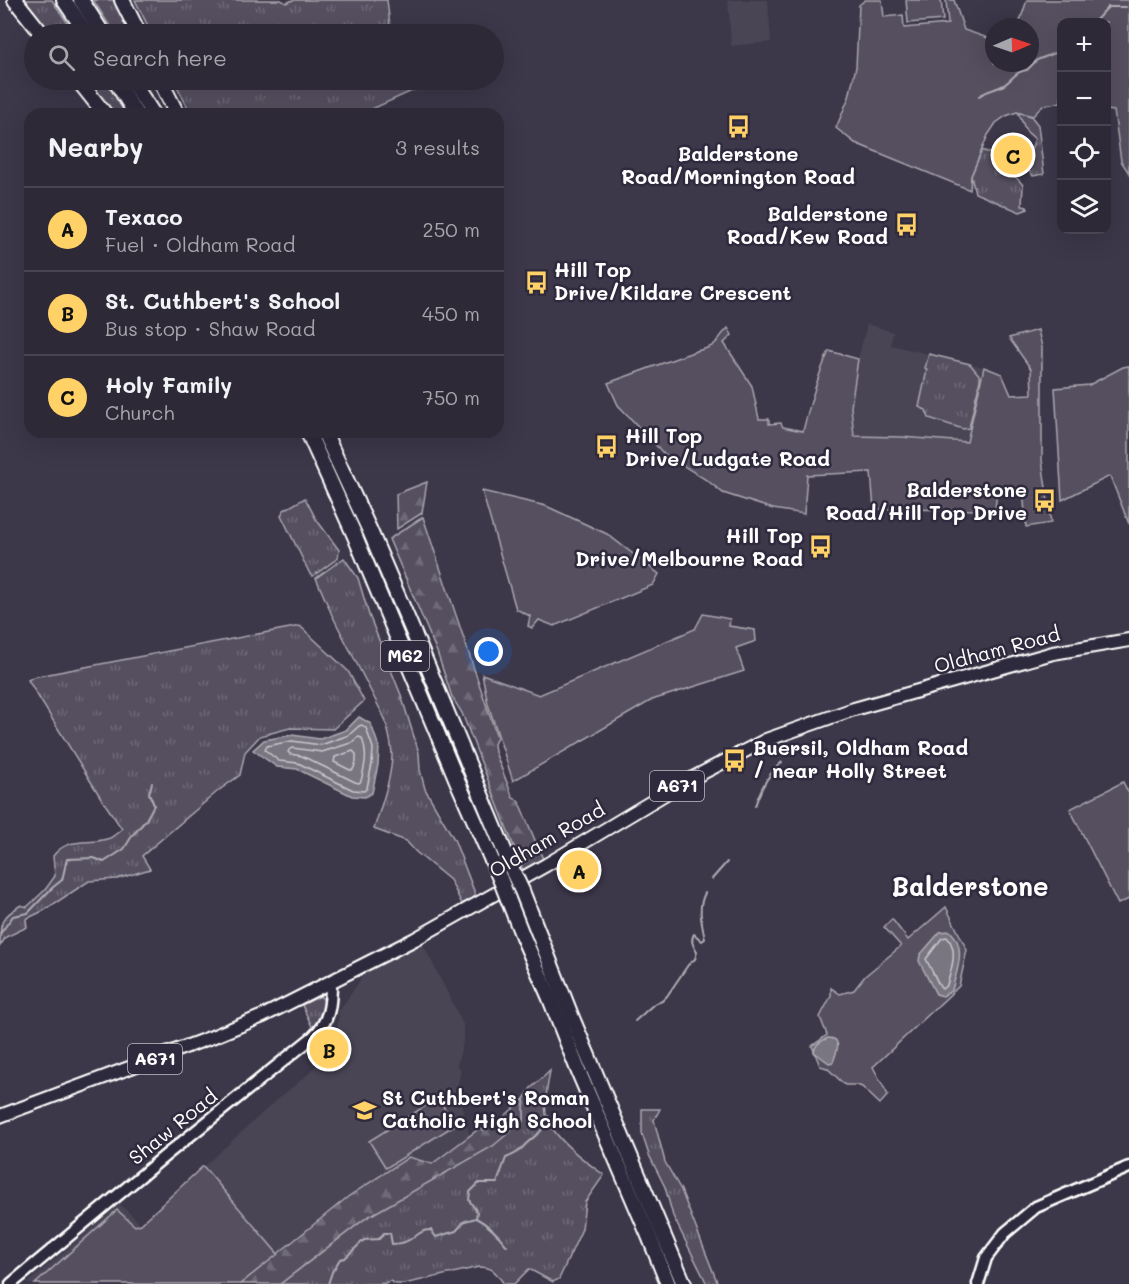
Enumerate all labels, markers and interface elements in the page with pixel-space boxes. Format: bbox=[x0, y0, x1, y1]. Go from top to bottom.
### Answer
north arrow bbox=[985, 18, 1039, 72]
map controls bbox=[1057, 18, 1111, 234]
button: + bbox=[1057, 18, 1111, 72]
search box bbox=[24, 24, 504, 90]
icon: search bbox=[45, 41, 78, 74]
text: Search here bbox=[93, 43, 227, 72]
button: − bbox=[1057, 72, 1111, 126]
bus stop icon: Balderstone Road/Mornington Road bbox=[725, 113, 751, 139]
button: locate bbox=[1057, 126, 1111, 180]
text: Nearby bbox=[48, 130, 143, 164]
pin: C bbox=[994, 132, 1032, 178]
text: 3 results bbox=[395, 134, 480, 160]
place label: Balderstone Road/Mornington Road bbox=[621, 140, 855, 189]
button: layers bbox=[1057, 180, 1111, 234]
place label: Balderstone Road/Kew Road bbox=[727, 200, 888, 249]
text: Texaco bbox=[105, 202, 183, 231]
bus stop icon: Balderstone Road/Kew Road bbox=[893, 212, 919, 238]
text: A bbox=[61, 216, 74, 242]
text: 250 m bbox=[423, 216, 480, 242]
text: Fuel · Oldham Road bbox=[105, 231, 295, 257]
place label: Hill Top Drive/Kildare Crescent bbox=[554, 256, 791, 305]
bus stop icon: Hill Top Drive/Kildare Crescent bbox=[523, 269, 549, 295]
text: St. Cuthbert's School bbox=[105, 286, 340, 315]
text: B bbox=[61, 300, 74, 326]
text: 450 m bbox=[422, 300, 480, 326]
text: Bus stop · Shaw Road bbox=[105, 315, 315, 341]
text: Holy Family bbox=[105, 370, 232, 399]
text: C bbox=[60, 384, 75, 410]
text: 750 m bbox=[423, 384, 480, 410]
text: Church bbox=[105, 399, 175, 425]
place label: Hill Top Drive/Ludgate Road bbox=[625, 422, 830, 471]
bus stop icon: Hill Top Drive/Ludgate Road bbox=[594, 434, 620, 460]
place label: Balderstone Road/Hill Top Drive bbox=[826, 476, 1027, 525]
bus stop icon: Balderstone Road/Hill Top Drive bbox=[1032, 488, 1058, 514]
place label: Hill Top Drive/Melbourne Road bbox=[575, 522, 803, 571]
bus stop icon: Hill Top Drive/Melbourne Road bbox=[808, 534, 834, 560]
street label: Oldham Road bbox=[931, 620, 1063, 678]
your location bbox=[474, 637, 503, 666]
road number: M62 bbox=[381, 641, 429, 671]
place label: Buersil, Oldham Road / near Holly Street bbox=[753, 734, 968, 783]
bus stop icon: Buersil, Oldham Road / near Holly Street bbox=[722, 747, 748, 773]
road number: A671 bbox=[650, 771, 704, 801]
street label: Oldham Road bbox=[484, 796, 609, 883]
pin: A bbox=[560, 848, 598, 892]
district label: Balderstone bbox=[892, 869, 1048, 903]
pin: B bbox=[310, 1026, 348, 1072]
road number: A671 bbox=[128, 1044, 182, 1074]
street label: Shaw Road bbox=[123, 1083, 222, 1170]
place label: St Cuthbert's Roman Catholic High School bbox=[382, 1084, 592, 1133]
school or university icon: St Cuthbert's Roman Catholic High School bbox=[351, 1097, 377, 1123]

